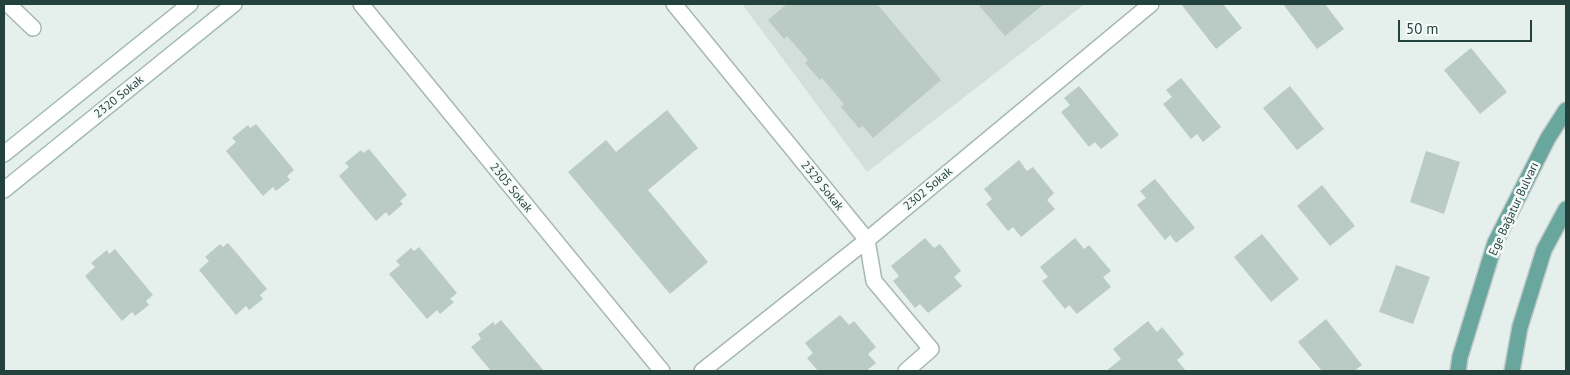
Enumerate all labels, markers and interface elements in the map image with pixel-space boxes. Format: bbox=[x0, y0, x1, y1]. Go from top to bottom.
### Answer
scale bar bbox=[1400, 10, 1534, 42]
text: 50 m bbox=[1406, 19, 1439, 38]
street label: 2320 Sokak bbox=[91, 73, 147, 121]
street label: 2329 Sokak bbox=[798, 158, 846, 214]
street label: 2305 Sokak bbox=[487, 160, 535, 216]
street label: Ege Bağatur Bulvarı bbox=[1486, 160, 1542, 258]
street label: 2302 Sokak bbox=[901, 164, 955, 214]

